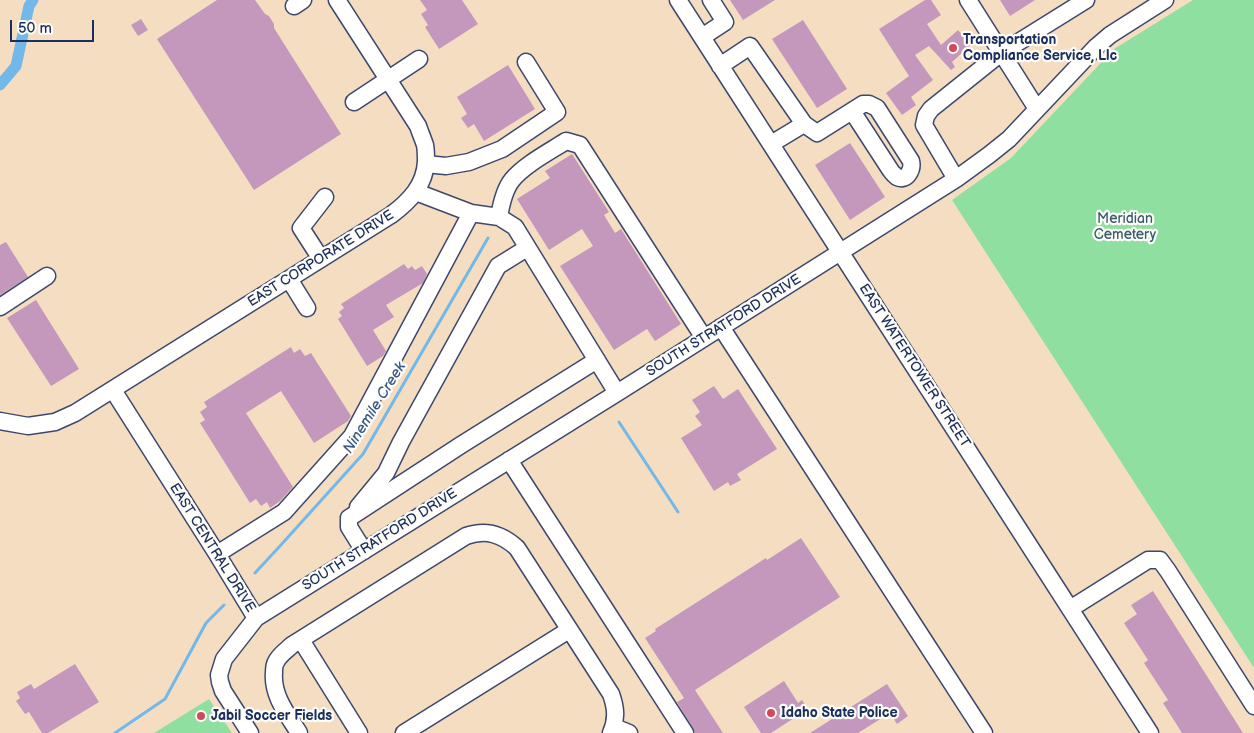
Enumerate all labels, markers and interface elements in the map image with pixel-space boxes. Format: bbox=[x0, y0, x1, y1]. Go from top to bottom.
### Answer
scale bar bbox=[12, 10, 96, 42]
text: 50 m bbox=[18, 19, 52, 38]
place label: Transportation Compliance Service, Llc bbox=[963, 32, 1117, 64]
marker: Transportation Compliance Service, Llc bbox=[947, 42, 959, 54]
street label: EAST CORPORATE DRIVE bbox=[245, 207, 397, 311]
park label: Meridian Cemetery bbox=[1094, 211, 1156, 243]
street label: SOUTH STRATFORD DRIVE bbox=[644, 271, 804, 381]
street label: EAST WATERTOWER STREET bbox=[855, 281, 973, 451]
water label: Ninemile Creek bbox=[340, 359, 410, 457]
street label: EAST CENTRAL DRIVE bbox=[165, 480, 259, 616]
street label: SOUTH STRATFORD DRIVE bbox=[300, 485, 460, 595]
place label: Idaho State Police bbox=[781, 705, 897, 721]
marker: Idaho State Police bbox=[765, 707, 777, 719]
place label: Jabil Soccer Fields bbox=[211, 708, 332, 724]
marker: Jabil Soccer Fields bbox=[195, 710, 207, 722]

